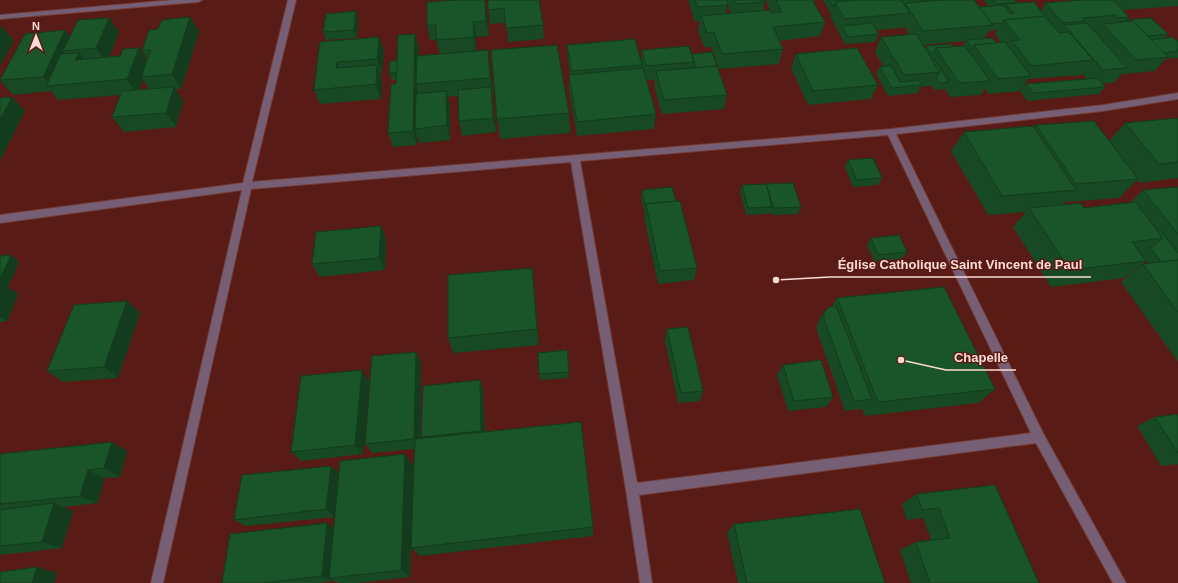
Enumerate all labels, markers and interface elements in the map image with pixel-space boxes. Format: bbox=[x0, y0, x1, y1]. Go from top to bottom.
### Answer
north arrow bbox=[16, 16, 56, 56]
text: N bbox=[32, 20, 40, 32]
callout: Église Catholique Saint Vincent de Paul bbox=[830, 252, 1091, 277]
text: Église Catholique Saint Vincent de Paul bbox=[838, 257, 1082, 272]
callout: Chapelle bbox=[946, 345, 1016, 370]
text: Chapelle bbox=[954, 350, 1008, 365]

